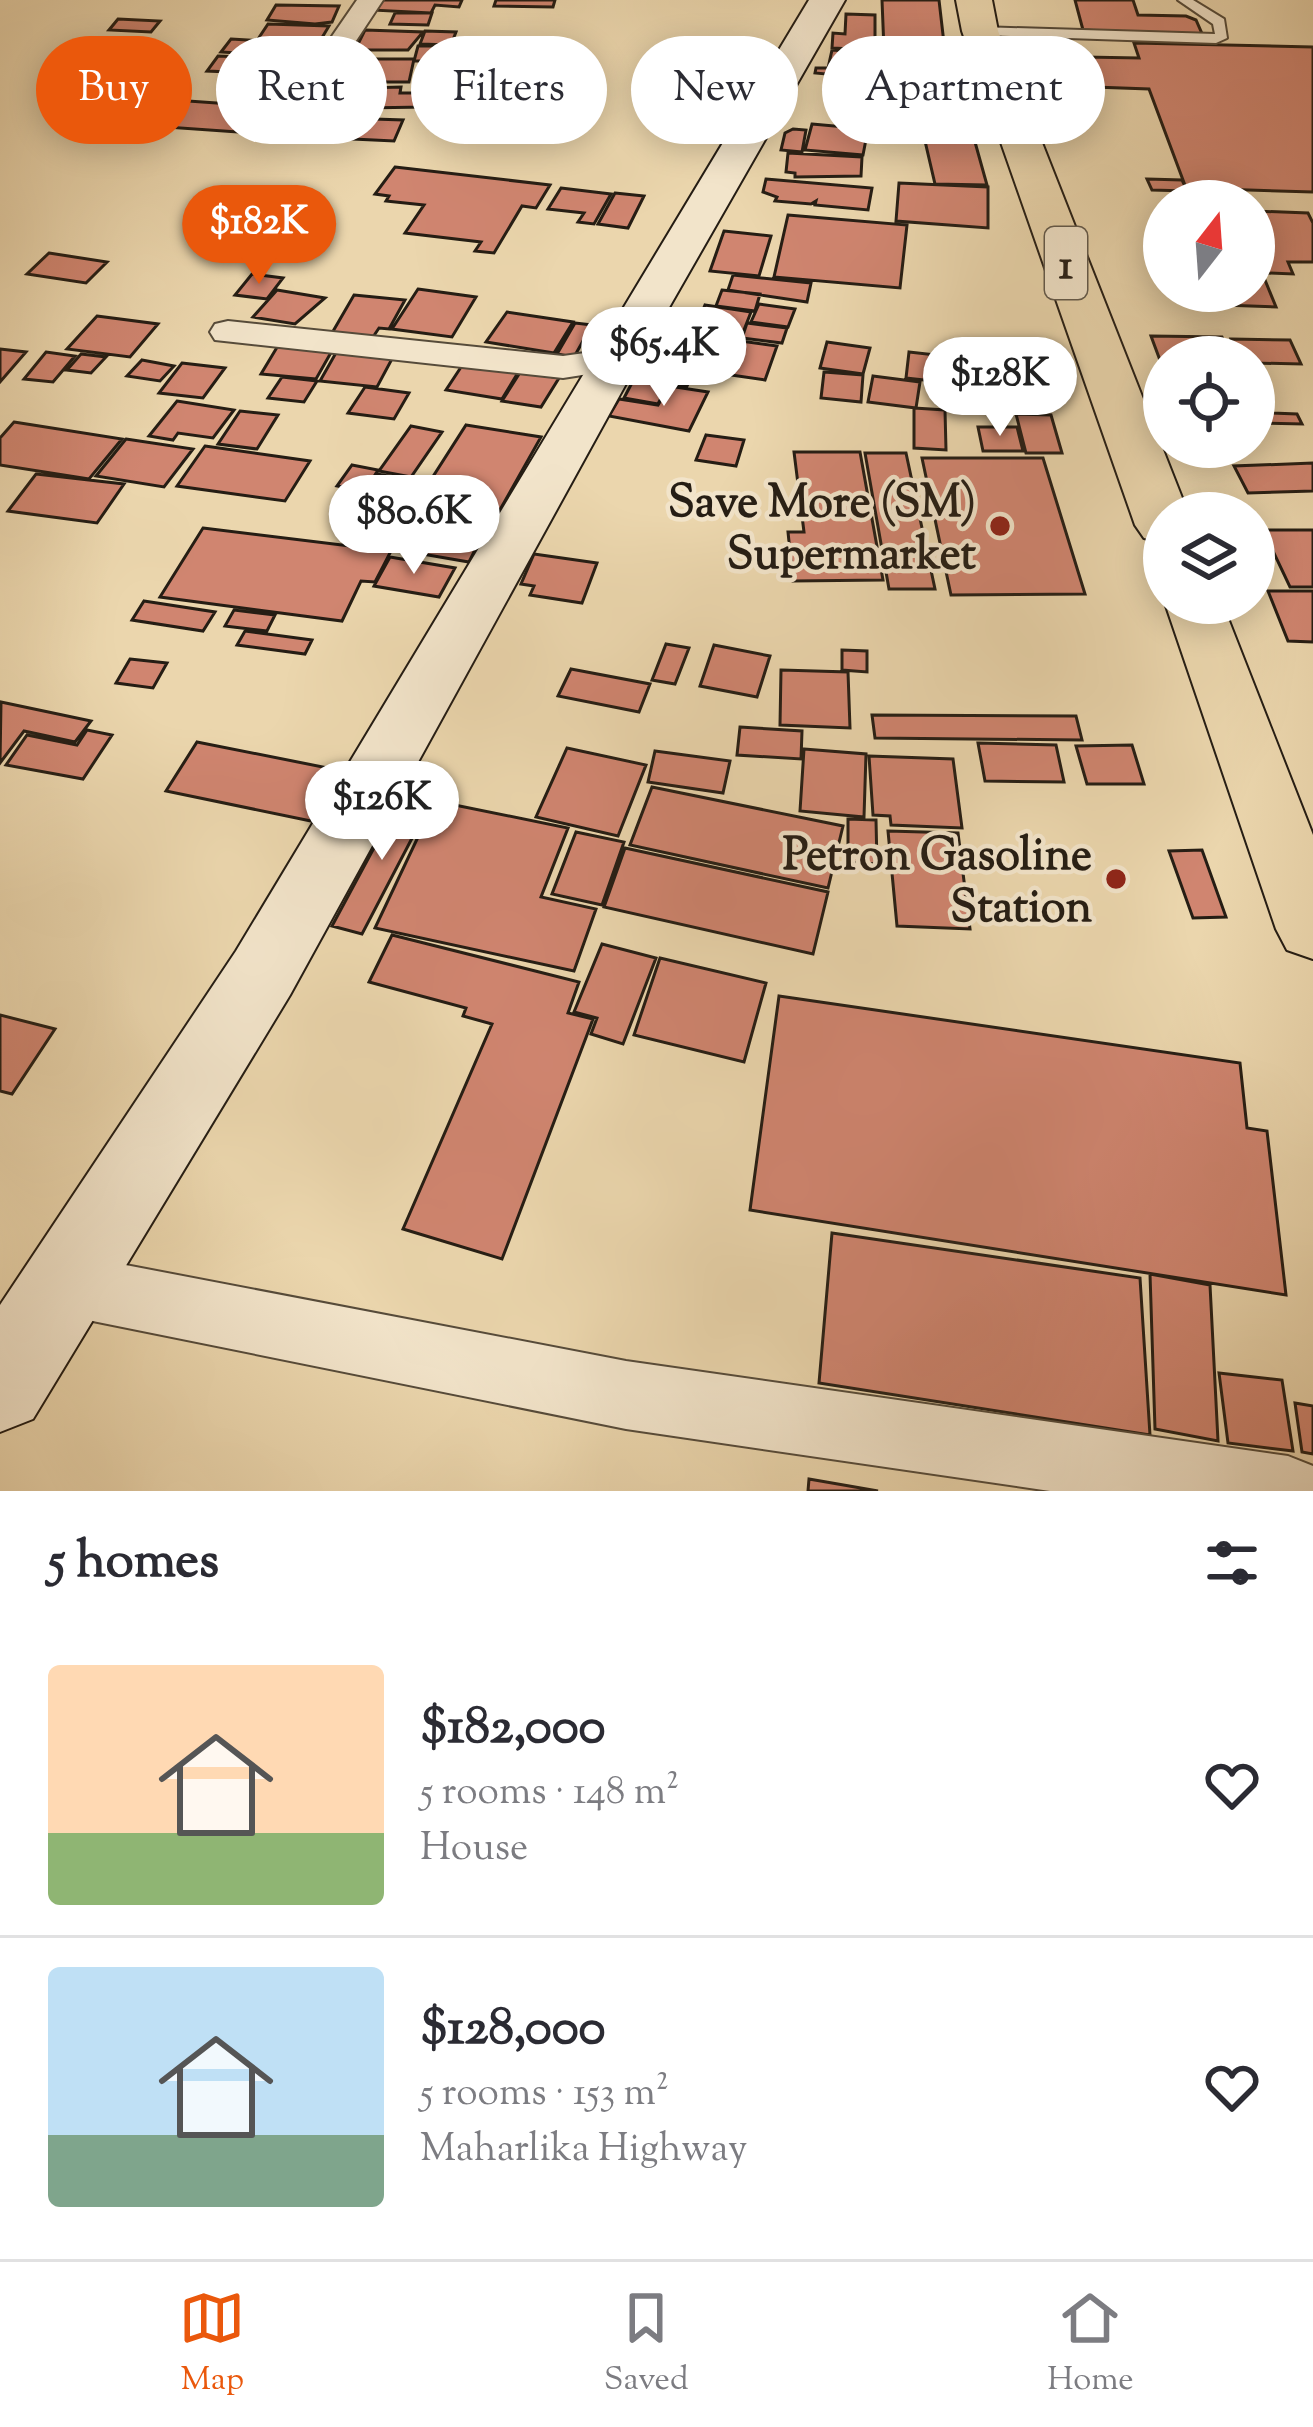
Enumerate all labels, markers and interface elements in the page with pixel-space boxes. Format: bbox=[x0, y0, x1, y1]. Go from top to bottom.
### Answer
chip: Buy bbox=[36, 36, 192, 144]
chip: Rent bbox=[216, 36, 387, 144]
chip: Filters bbox=[411, 36, 607, 144]
chip: New bbox=[631, 36, 798, 144]
chip: Apartment bbox=[822, 36, 1105, 144]
north arrow bbox=[1143, 180, 1275, 312]
map controls bbox=[1143, 180, 1275, 624]
pin: $182K bbox=[175, 185, 343, 287]
text: $182K bbox=[209, 196, 309, 252]
road number: 1 bbox=[1045, 227, 1087, 299]
pin: $65.4K bbox=[566, 307, 762, 409]
text: $65.4K bbox=[608, 318, 720, 374]
button: locate bbox=[1143, 336, 1275, 468]
pin: $128K bbox=[916, 337, 1084, 439]
text: $128K bbox=[950, 348, 1050, 404]
place label: Save More (SM) Supermarket bbox=[668, 473, 977, 590]
pin: $80.6K bbox=[316, 475, 512, 577]
text: $80.6K bbox=[356, 486, 472, 542]
button: layers bbox=[1143, 492, 1275, 624]
marker: Save More (SM) Supermarket bbox=[987, 513, 1013, 539]
pin: $126K bbox=[298, 761, 466, 863]
text: $126K bbox=[332, 772, 432, 828]
place label: Petron Gasoline Station bbox=[783, 826, 1092, 943]
marker: Petron Gasoline Station bbox=[1103, 866, 1129, 892]
text: 5 homes bbox=[48, 1527, 219, 1600]
icon: filters bbox=[1199, 1530, 1265, 1596]
text: $182,000 bbox=[420, 1693, 606, 1766]
icon: home bbox=[144, 1713, 288, 1857]
icon: heart bbox=[1199, 1752, 1265, 1818]
text: 5 rooms · 148 m² bbox=[420, 1766, 679, 1822]
text: House bbox=[420, 1822, 528, 1878]
text: $128,000 bbox=[420, 1994, 606, 2067]
icon: home bbox=[144, 2015, 288, 2159]
icon: heart bbox=[1199, 2054, 1265, 2120]
text: 5 rooms · 153 m² bbox=[420, 2067, 669, 2123]
text: Maharlika Highway bbox=[420, 2123, 747, 2179]
tab: Map bbox=[179, 2285, 245, 2405]
tab: Saved bbox=[604, 2285, 689, 2405]
tab: Home bbox=[1047, 2285, 1134, 2405]

